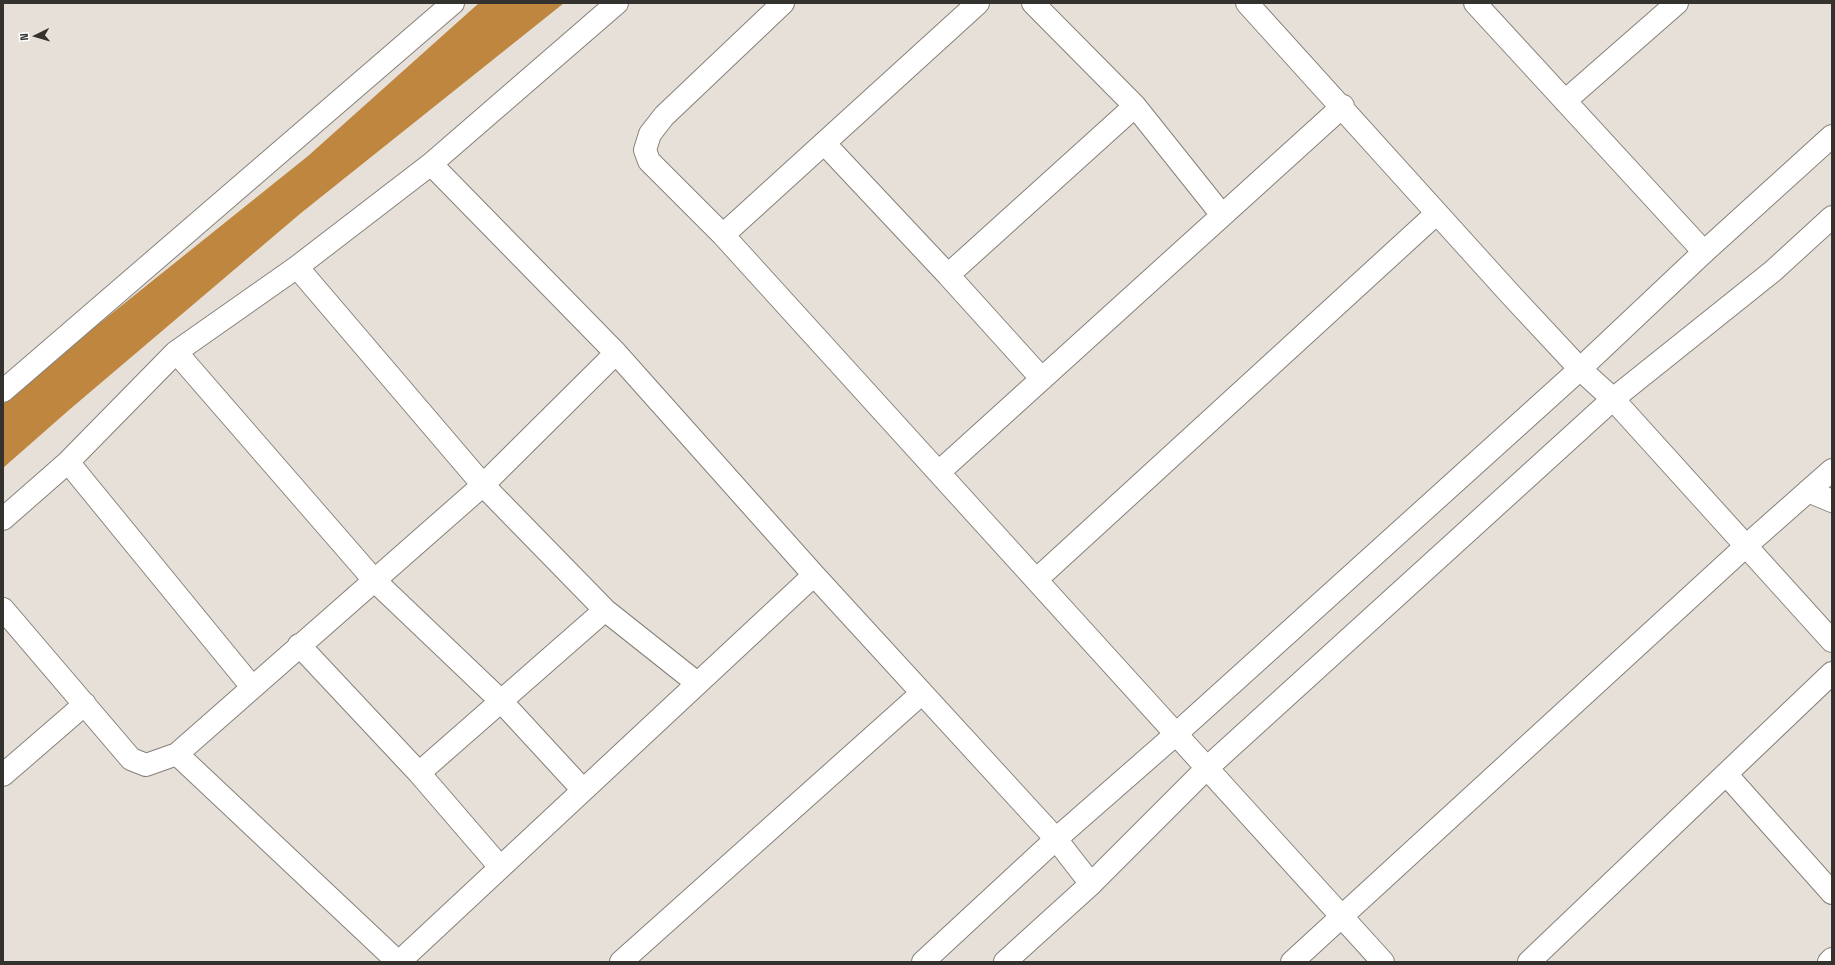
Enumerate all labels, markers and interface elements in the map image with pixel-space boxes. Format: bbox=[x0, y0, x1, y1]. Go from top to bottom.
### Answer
north arrow bbox=[16, 16, 56, 56]
text: N bbox=[17, 33, 31, 41]

